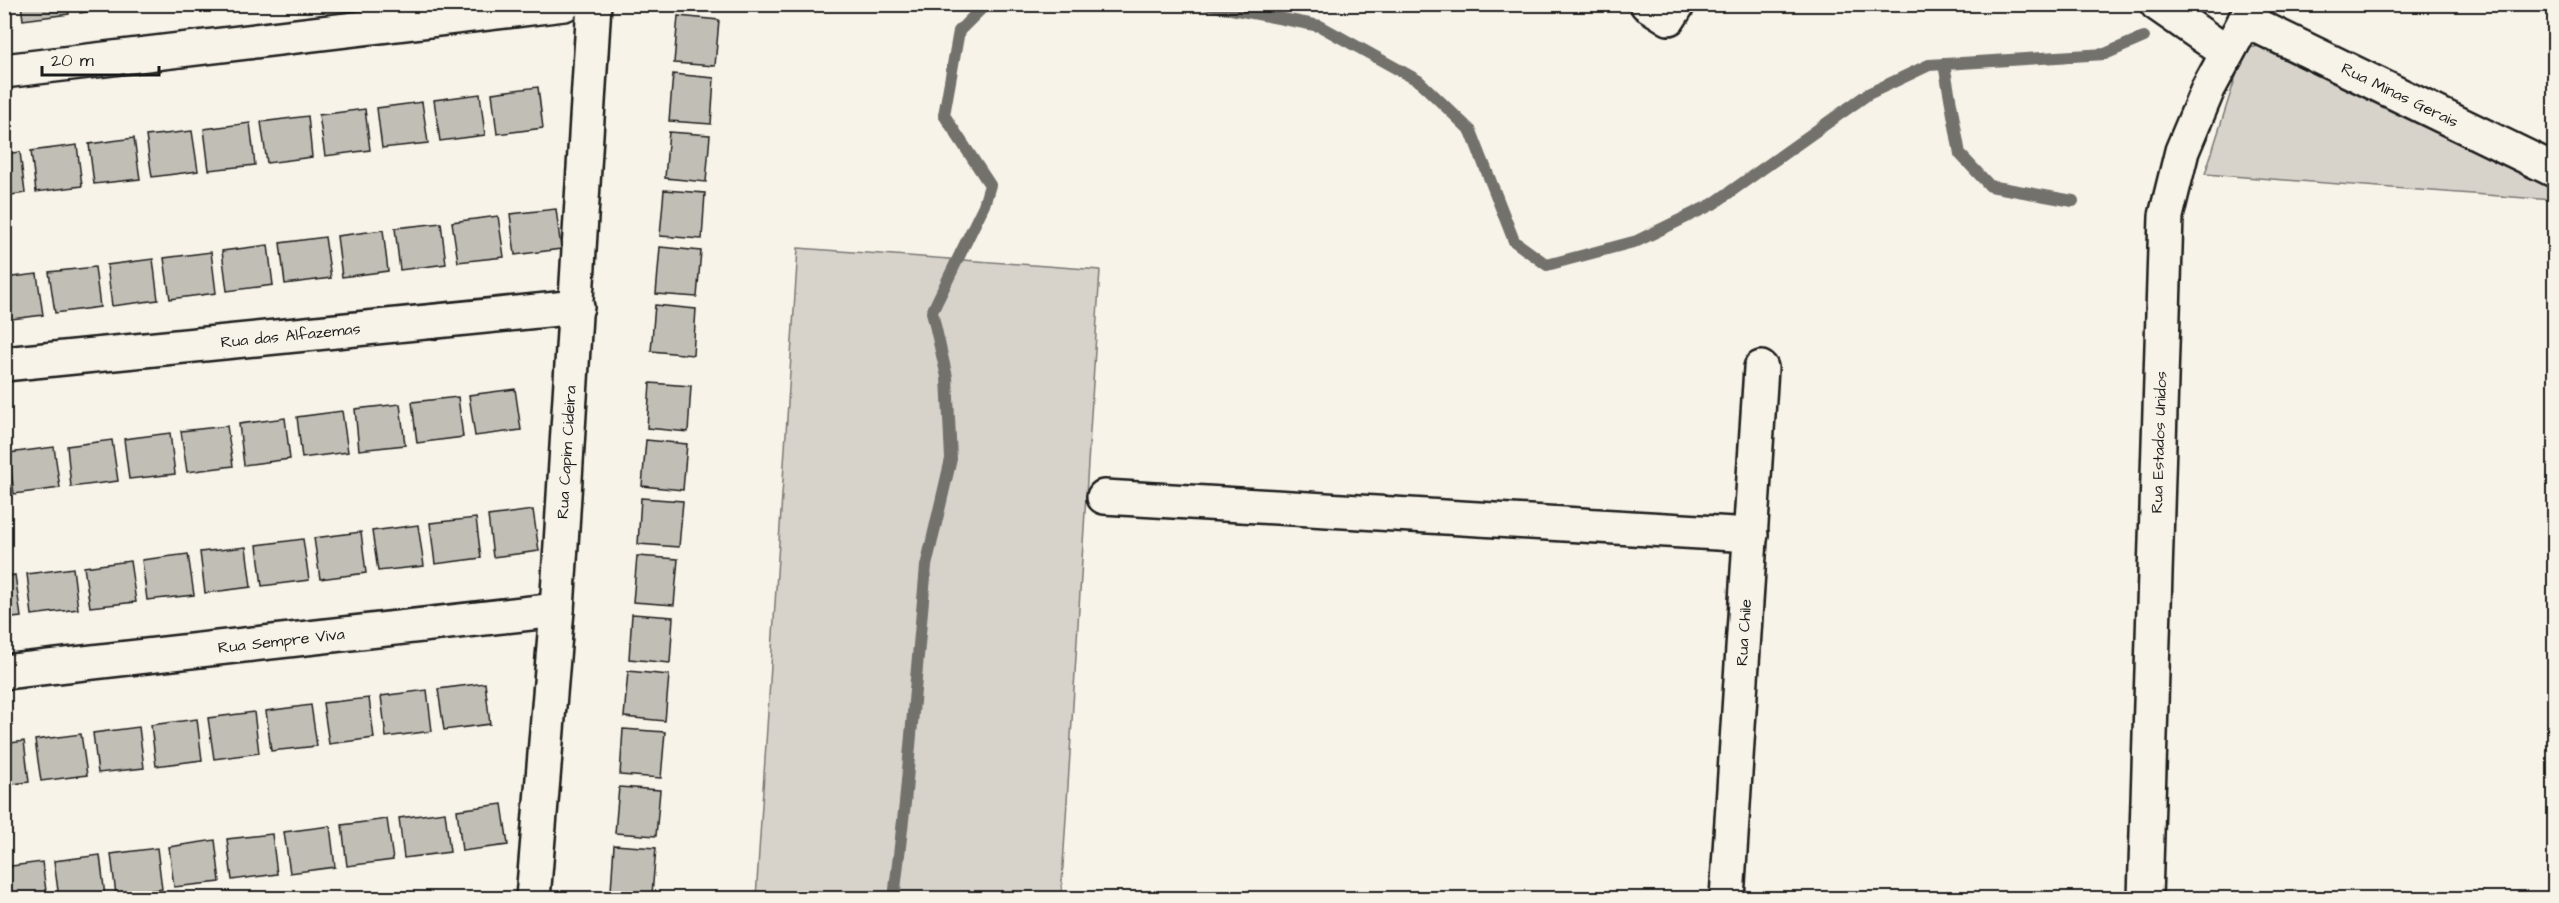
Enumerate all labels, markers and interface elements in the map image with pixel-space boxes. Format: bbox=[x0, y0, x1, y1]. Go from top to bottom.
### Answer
scale bar bbox=[42, 39, 159, 77]
text: 20 m bbox=[51, 48, 94, 73]
street label: Rua Minas Gerais bbox=[2338, 57, 2462, 133]
street label: Rua das Alfazemas bbox=[220, 318, 362, 353]
street label: Rua Estados Unidos bbox=[2146, 371, 2172, 514]
street label: Rua Capim Cideira bbox=[552, 385, 582, 520]
street label: Rua Chile bbox=[1731, 598, 1757, 667]
street label: Rua Sempre Viva bbox=[217, 623, 346, 659]

